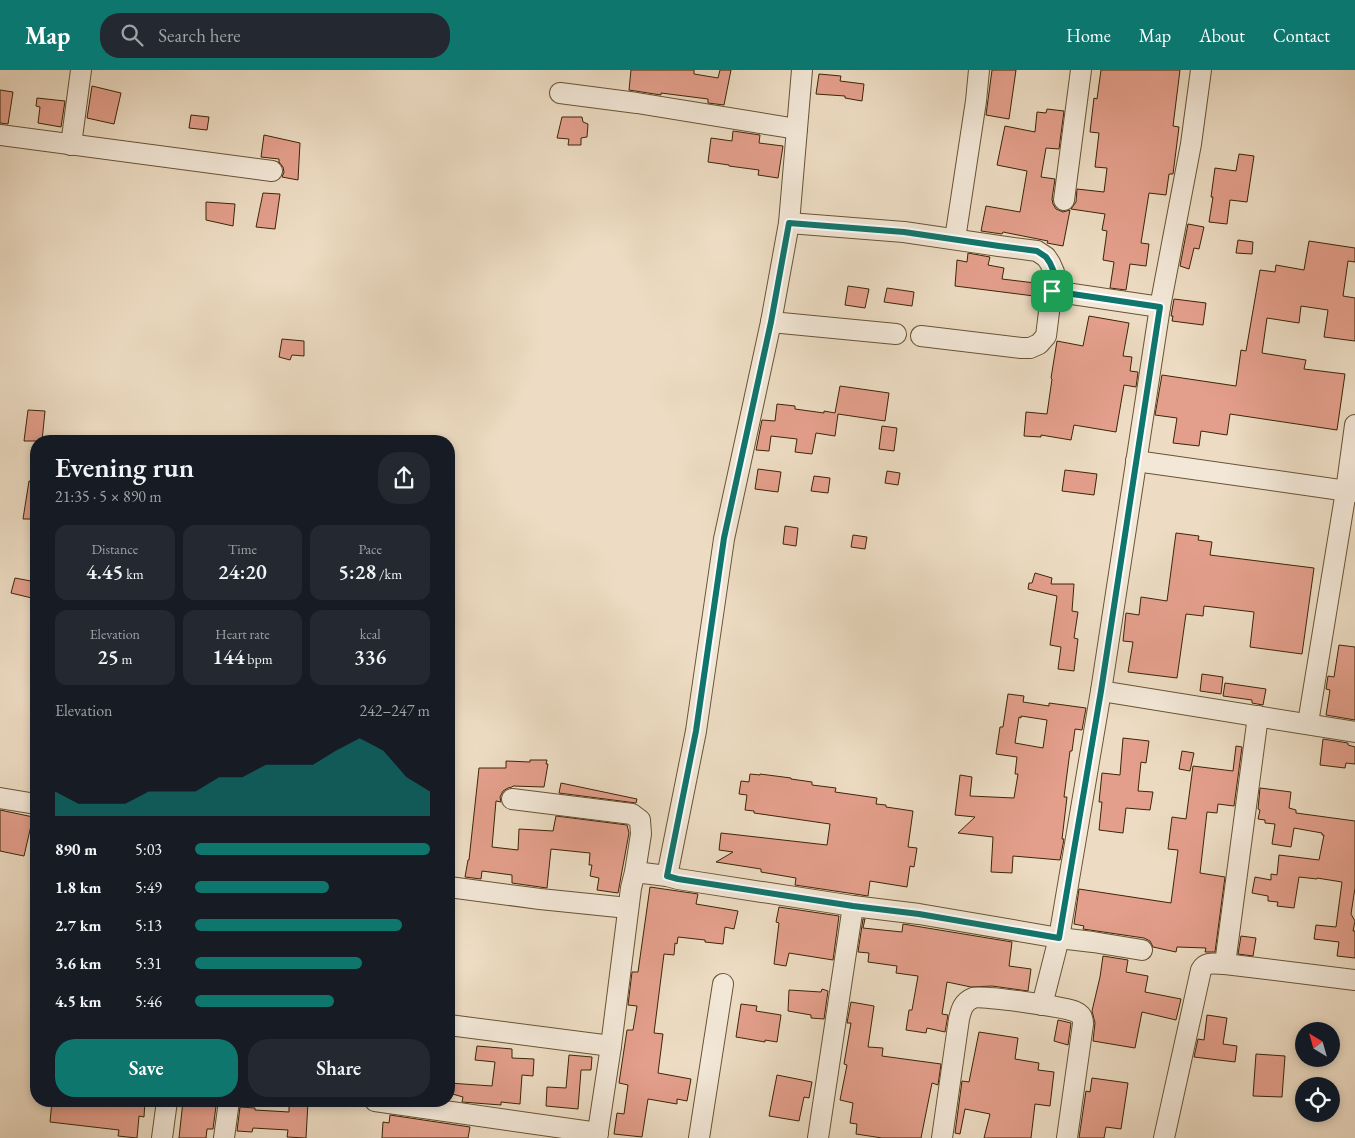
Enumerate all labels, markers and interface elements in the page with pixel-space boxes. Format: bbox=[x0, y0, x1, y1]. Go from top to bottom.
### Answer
search box bbox=[100, 13, 450, 58]
text: Map bbox=[25, 20, 70, 51]
icon: search bbox=[118, 21, 146, 49]
text: Search here bbox=[158, 23, 241, 48]
text: Home bbox=[1066, 24, 1111, 47]
text: Map bbox=[1139, 24, 1171, 47]
text: About bbox=[1199, 24, 1245, 47]
text: Contact bbox=[1273, 24, 1330, 47]
pin bbox=[1031, 270, 1073, 312]
icon: arrive bbox=[1038, 277, 1066, 305]
text: Evening run bbox=[55, 449, 194, 485]
button: share bbox=[378, 452, 430, 504]
text: 21:35 · 5 × 890 m bbox=[55, 486, 162, 507]
text: Distance bbox=[91, 540, 138, 558]
text: Time bbox=[228, 540, 257, 558]
text: Pace bbox=[358, 540, 382, 558]
text: 4.45 bbox=[86, 558, 123, 585]
text: 24:20 bbox=[218, 558, 267, 585]
text: 5:28 bbox=[338, 558, 376, 585]
text: km bbox=[123, 565, 144, 583]
text: /km bbox=[376, 565, 402, 583]
text: Elevation bbox=[90, 625, 140, 643]
text: Heart rate bbox=[215, 625, 270, 643]
text: kcal bbox=[360, 625, 381, 643]
text: 25 bbox=[97, 643, 119, 670]
text: 144 bbox=[212, 643, 245, 670]
text: 336 bbox=[354, 643, 386, 670]
text: m bbox=[119, 650, 132, 668]
text: bpm bbox=[245, 650, 273, 668]
text: Elevation bbox=[55, 700, 113, 721]
text: 242–247 m bbox=[359, 700, 430, 721]
text: 890 m bbox=[55, 839, 97, 860]
text: 5:03 bbox=[135, 839, 162, 860]
text: 1.8 km bbox=[55, 877, 101, 898]
text: 5:49 bbox=[135, 877, 162, 898]
text: 2.7 km bbox=[55, 915, 101, 936]
text: 5:13 bbox=[135, 915, 162, 936]
text: 3.6 km bbox=[55, 953, 101, 974]
text: 5:31 bbox=[135, 953, 162, 974]
text: 4.5 km bbox=[55, 991, 101, 1012]
text: 5:46 bbox=[135, 991, 162, 1012]
north arrow bbox=[1295, 1022, 1340, 1068]
map controls bbox=[1295, 1022, 1340, 1122]
button: Save bbox=[55, 1039, 238, 1097]
button: Share bbox=[248, 1039, 430, 1097]
button: locate bbox=[1295, 1077, 1340, 1122]

